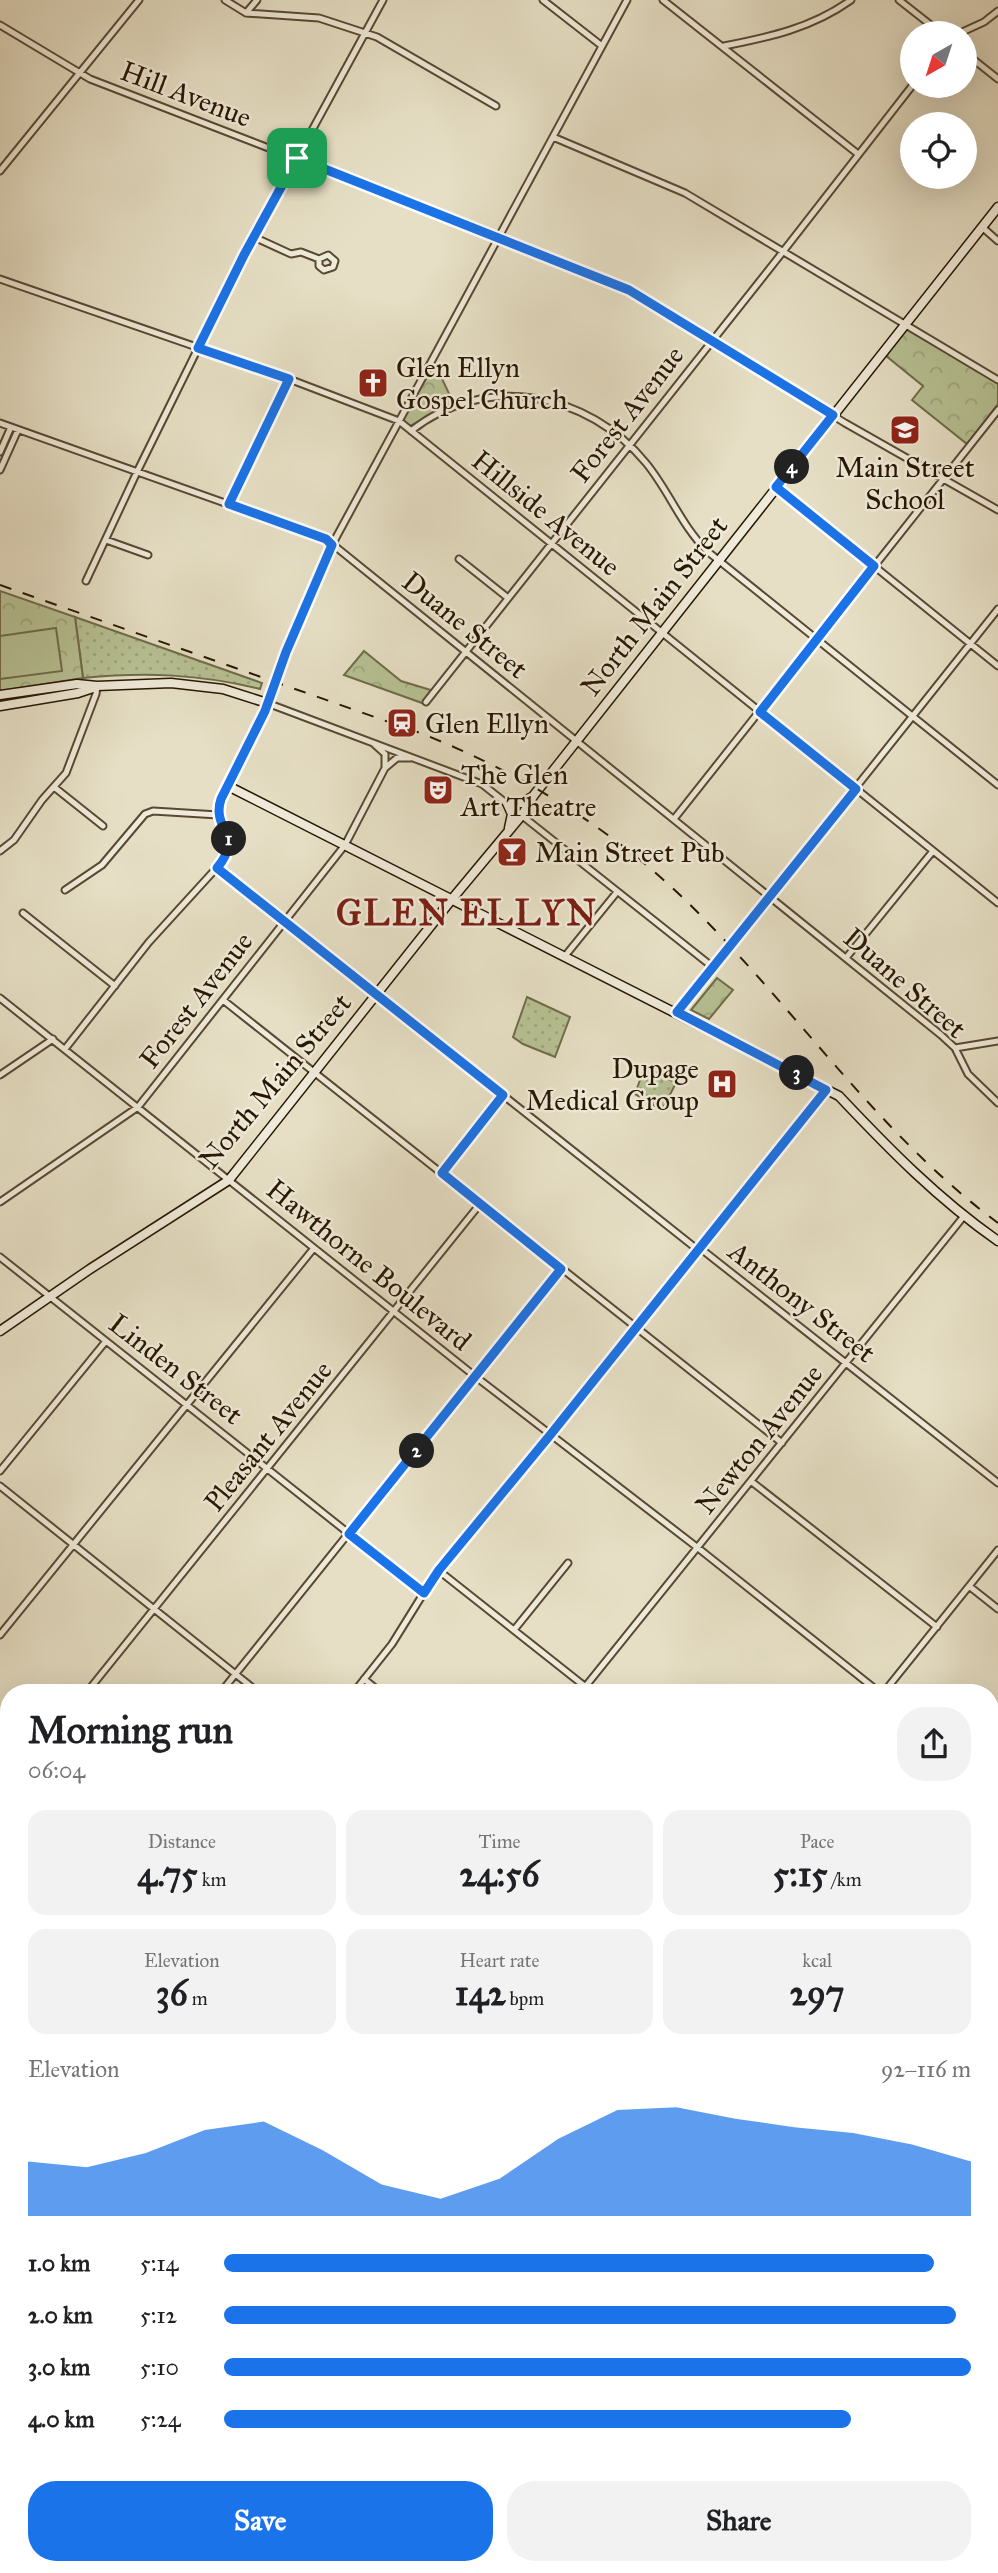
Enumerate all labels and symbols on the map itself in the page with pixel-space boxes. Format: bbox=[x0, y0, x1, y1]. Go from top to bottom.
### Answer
north arrow bbox=[900, 21, 976, 98]
street label: Hill Avenue bbox=[116, 53, 256, 135]
pin bbox=[267, 128, 327, 188]
street label: Forest Avenue bbox=[563, 339, 691, 489]
place label: Glen Ellyn Gospel Church bbox=[396, 350, 568, 417]
church icon: Glen Ellyn Gospel Church bbox=[356, 366, 390, 400]
school or university icon: Main Street School bbox=[888, 413, 922, 447]
street label: Hillside Avenue bbox=[465, 443, 627, 583]
pin: 4 bbox=[774, 449, 810, 484]
place label: Main Street School bbox=[835, 450, 975, 517]
street label: North Main Street bbox=[573, 509, 735, 703]
street label: Duane Street bbox=[395, 564, 535, 686]
station icon: Glen Ellyn bbox=[385, 706, 419, 740]
place label: Glen Ellyn bbox=[425, 706, 549, 741]
place label: The Glen Art Theatre bbox=[460, 757, 596, 824]
theatre icon: The Glen Art Theatre bbox=[421, 773, 455, 807]
pin: 1 bbox=[212, 822, 246, 856]
bar icon: Main Street Pub bbox=[495, 835, 529, 869]
place label: Main Street Pub bbox=[535, 835, 725, 870]
district label: GLEN ELLYN bbox=[336, 892, 598, 935]
street label: Duane Street bbox=[836, 920, 974, 1046]
street label: Forest Avenue bbox=[132, 925, 260, 1075]
street label: North Main Street bbox=[191, 986, 359, 1176]
place label: Dupage Medical Group bbox=[526, 1051, 699, 1118]
pin: 3 bbox=[780, 1056, 814, 1090]
hospital icon: Dupage Medical Group bbox=[705, 1067, 739, 1101]
street label: Hawthorne Boulevard bbox=[259, 1172, 479, 1358]
street label: Anthony Street bbox=[721, 1233, 883, 1370]
street label: Linden Street bbox=[102, 1306, 250, 1432]
street label: Pleasant Avenue bbox=[196, 1353, 340, 1519]
street label: Newton Avenue bbox=[688, 1357, 830, 1521]
pin: 2 bbox=[400, 1434, 434, 1468]

